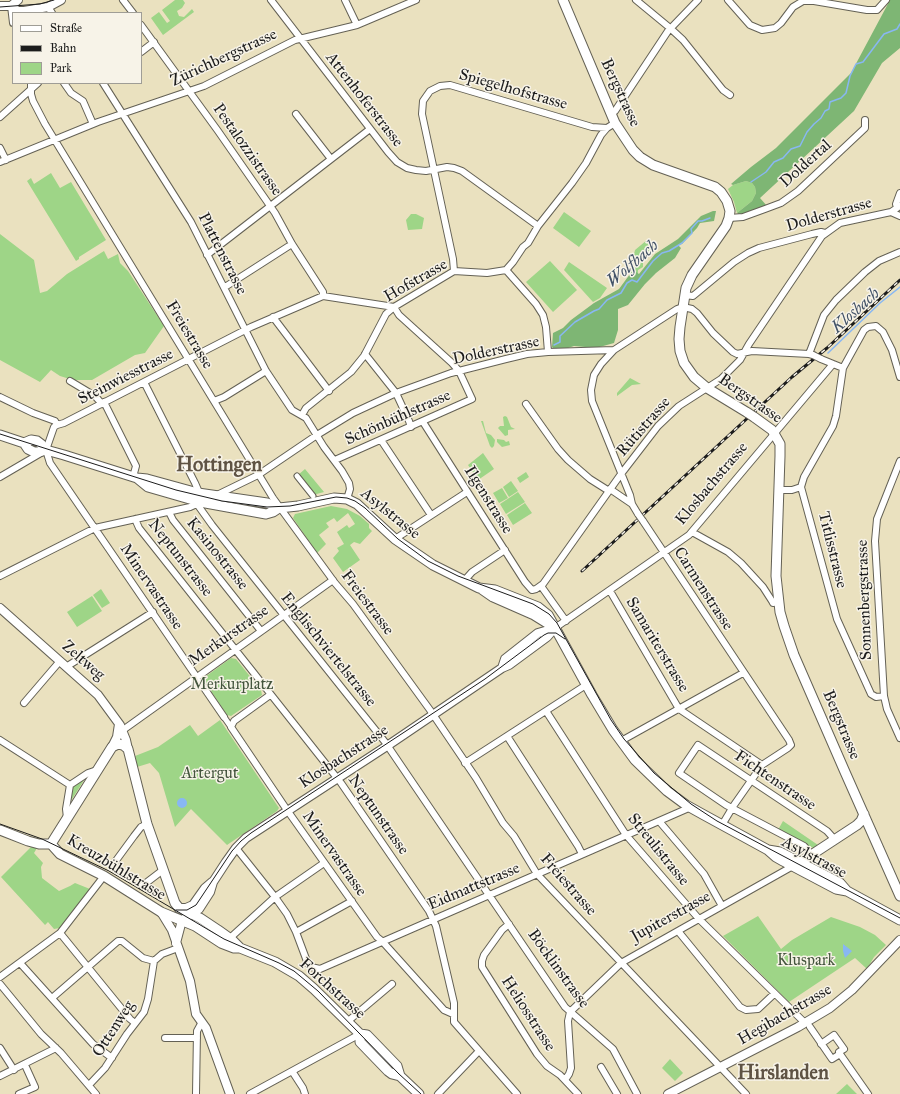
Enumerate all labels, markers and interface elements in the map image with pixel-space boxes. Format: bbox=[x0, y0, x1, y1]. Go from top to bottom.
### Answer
legend bbox=[12, 12, 142, 84]
text: Straße bbox=[50, 21, 82, 35]
street label: Zürichbergstrasse bbox=[168, 25, 280, 91]
text: Bahn bbox=[50, 41, 76, 55]
street label: Attenhoferstrasse bbox=[321, 49, 407, 151]
street label: Bergstrasse bbox=[596, 56, 644, 130]
text: Park bbox=[50, 61, 72, 75]
street label: Spiegelhofstrasse bbox=[457, 65, 569, 115]
street label: Pestalozzistrasse bbox=[208, 100, 286, 200]
street label: Doldertal bbox=[776, 136, 836, 192]
street label: Dolderstrasse bbox=[784, 194, 874, 236]
street label: Plattenstrasse bbox=[193, 210, 251, 298]
water label: Wolfbach bbox=[603, 236, 663, 292]
street label: Hofstrasse bbox=[381, 255, 451, 307]
water label: Klosbach bbox=[827, 284, 885, 338]
street label: Freiestrasse bbox=[161, 297, 217, 373]
street label: Dolderstrasse bbox=[451, 332, 541, 370]
street label: Steinwiesstrasse bbox=[75, 345, 177, 409]
street label: Bergstrasse bbox=[714, 370, 786, 428]
street label: Schönbühlstrasse bbox=[342, 386, 454, 450]
street label: Rütistrasse bbox=[613, 393, 675, 461]
street label: Klosbachstrasse bbox=[672, 439, 752, 529]
district label: Hottingen bbox=[176, 454, 262, 478]
street label: Ilgenstrasse bbox=[460, 462, 516, 538]
street label: Asylstrasse bbox=[356, 484, 424, 544]
street label: Titlisstrasse bbox=[813, 510, 851, 590]
street label: Kasinostrasse bbox=[182, 514, 252, 594]
street label: Neptunstrasse bbox=[144, 515, 216, 601]
street label: Sonnenbergstrasse bbox=[853, 539, 877, 661]
street label: Minervastrasse bbox=[115, 540, 187, 634]
street label: Carmenstrasse bbox=[669, 544, 737, 634]
street label: Freiestrasse bbox=[336, 567, 398, 639]
street label: Englischviertelstrasse bbox=[276, 589, 380, 711]
street label: Samariterstrasse bbox=[621, 594, 693, 696]
street label: Merkurstrasse bbox=[185, 601, 273, 671]
street label: Zeltweg bbox=[57, 637, 109, 685]
park label: Merkurplatz bbox=[191, 675, 273, 695]
street label: Bergstrasse bbox=[818, 688, 864, 762]
street label: Klosbachstrasse bbox=[296, 721, 392, 793]
street label: Fichtenstrasse bbox=[731, 747, 819, 815]
park label: Artergut bbox=[182, 764, 238, 784]
street label: Neptunstrasse bbox=[343, 771, 413, 859]
street label: Minervastrasse bbox=[298, 808, 370, 900]
street label: Streulistrasse bbox=[623, 810, 693, 890]
street label: Kreuzbühlstrasse bbox=[63, 831, 169, 905]
street label: Asylstrasse bbox=[778, 833, 850, 883]
street label: Freiestrasse bbox=[536, 850, 600, 920]
street label: Eidmattstrasse bbox=[425, 859, 523, 915]
street label: Jupiterstrasse bbox=[628, 887, 714, 947]
street label: Böcklinstrasse bbox=[523, 926, 593, 1012]
park label: Kluspark bbox=[777, 951, 835, 971]
street label: Forchstrasse bbox=[295, 954, 369, 1024]
street label: Heliosstrasse bbox=[497, 973, 559, 1055]
street label: Hegibachstrasse bbox=[735, 980, 835, 1050]
street label: Ottenweg bbox=[89, 997, 139, 1061]
district label: Hirslanden bbox=[737, 1062, 829, 1086]

